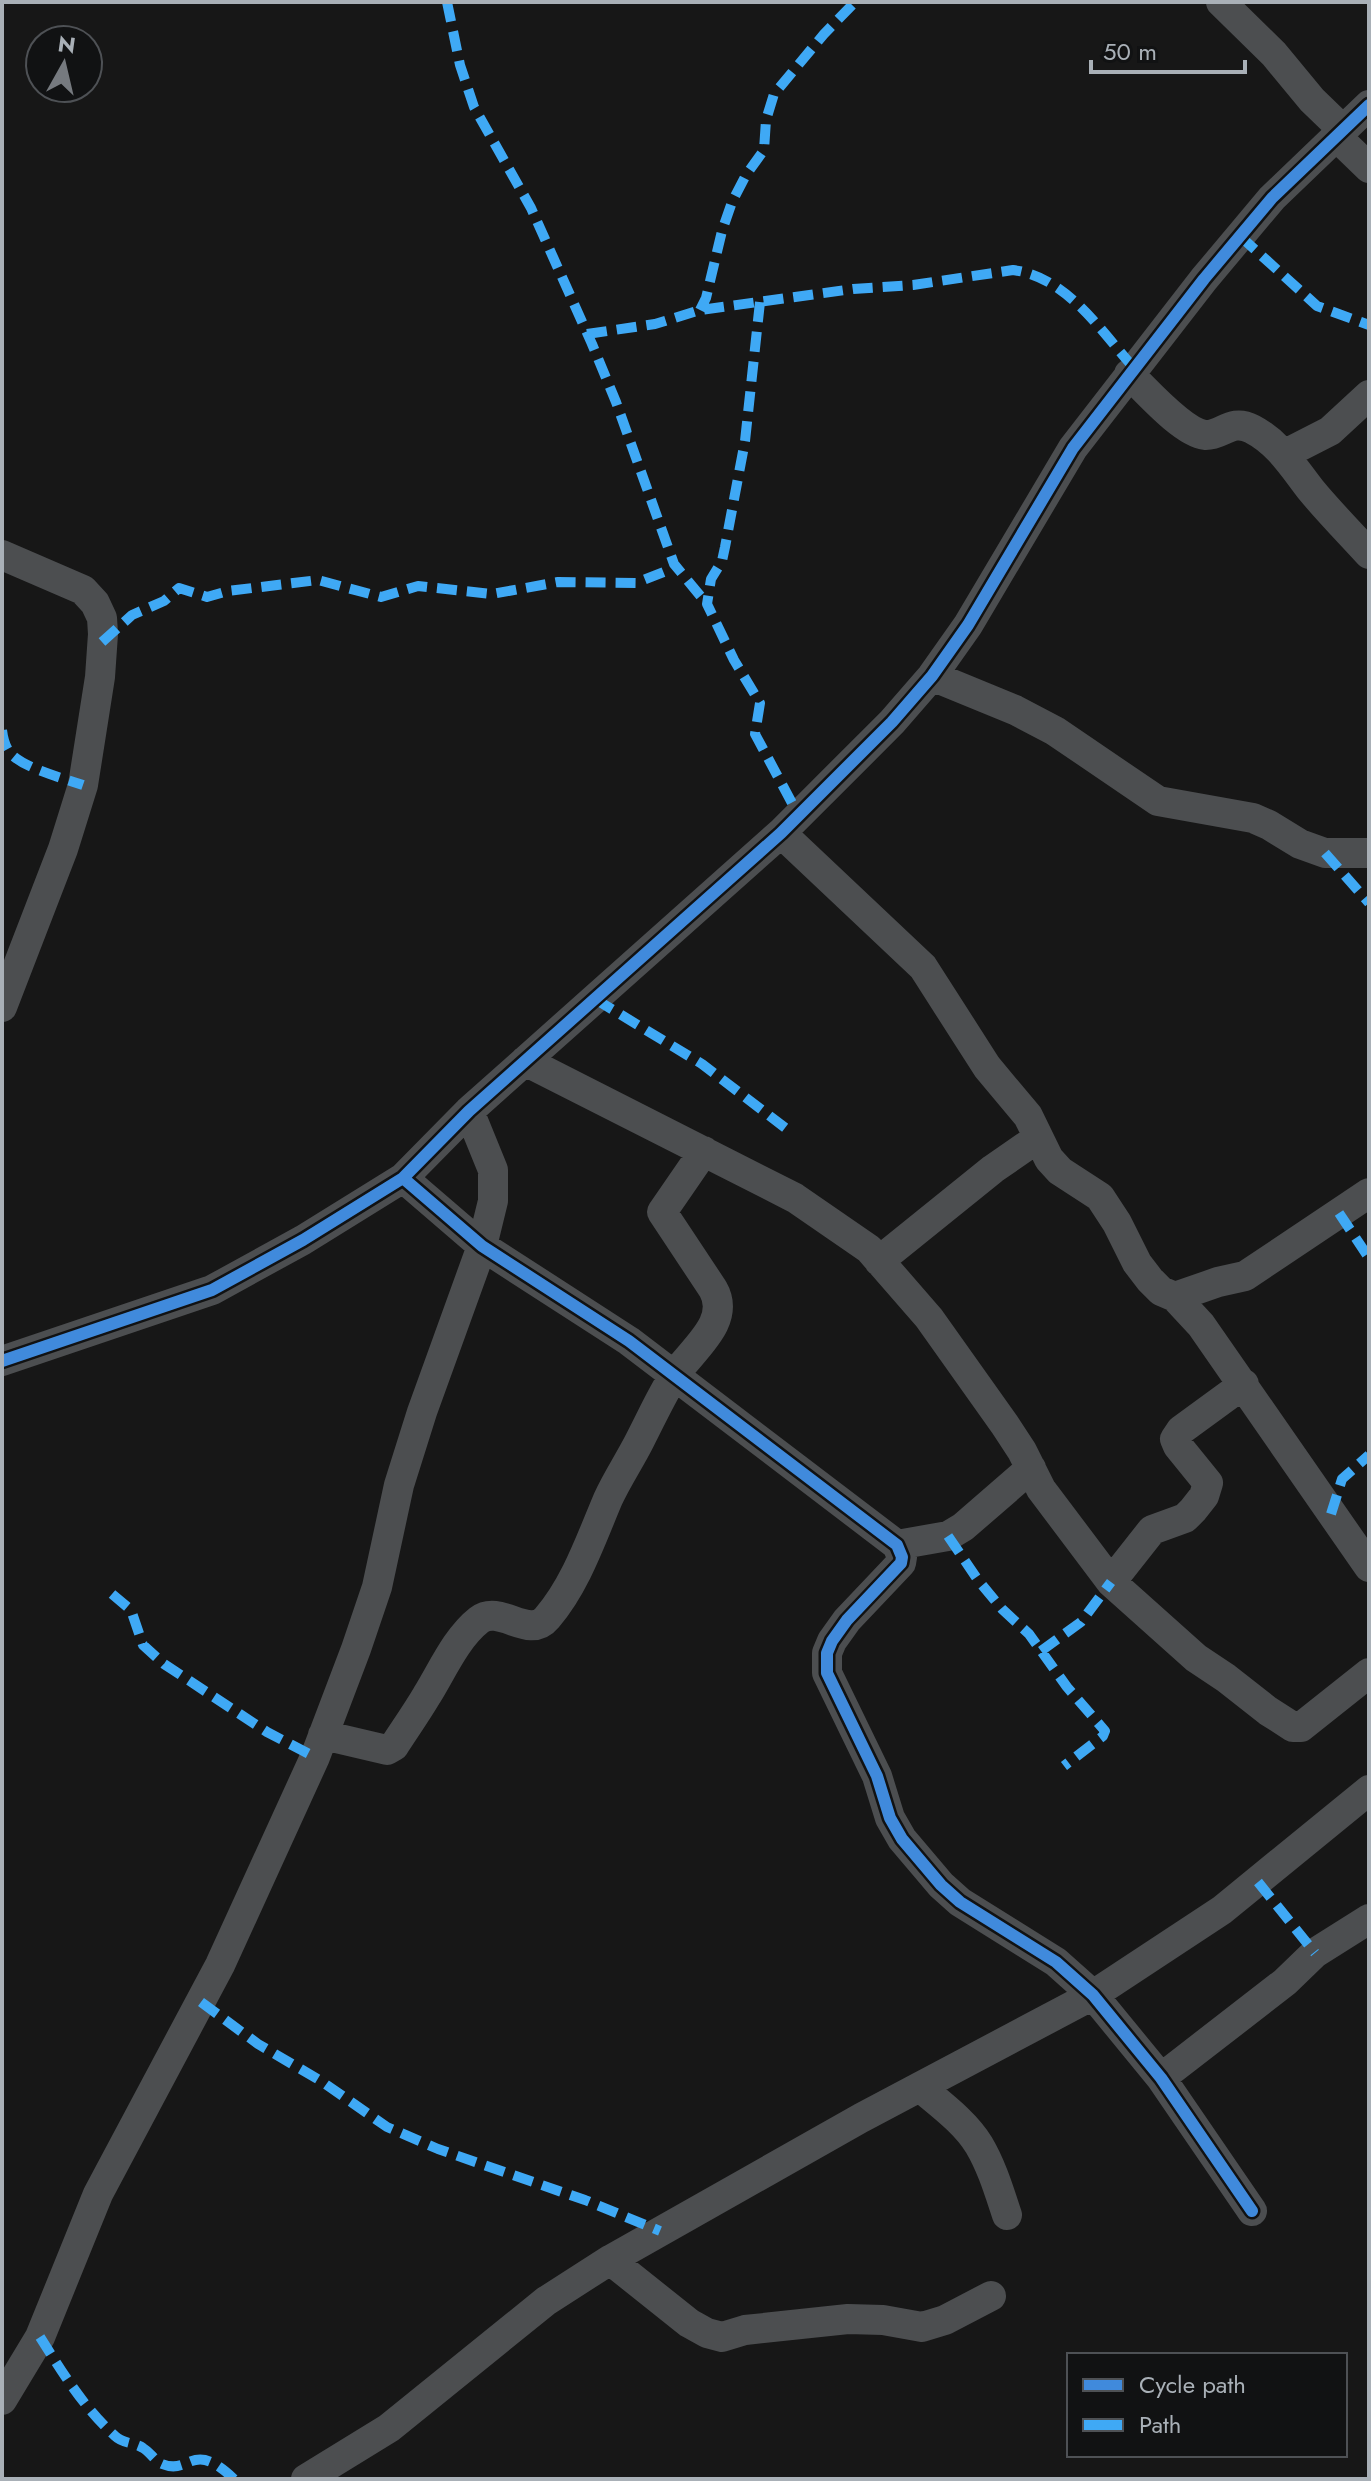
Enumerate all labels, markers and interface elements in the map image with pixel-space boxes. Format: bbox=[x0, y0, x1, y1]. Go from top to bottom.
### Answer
north arrow bbox=[24, 24, 104, 104]
scale bar bbox=[1091, 24, 1245, 74]
text: N bbox=[56, 27, 78, 61]
text: 50 m bbox=[1103, 34, 1157, 69]
legend bbox=[1067, 2353, 1347, 2457]
text: Cycle path bbox=[1139, 2367, 1246, 2402]
text: Path bbox=[1139, 2407, 1181, 2442]

